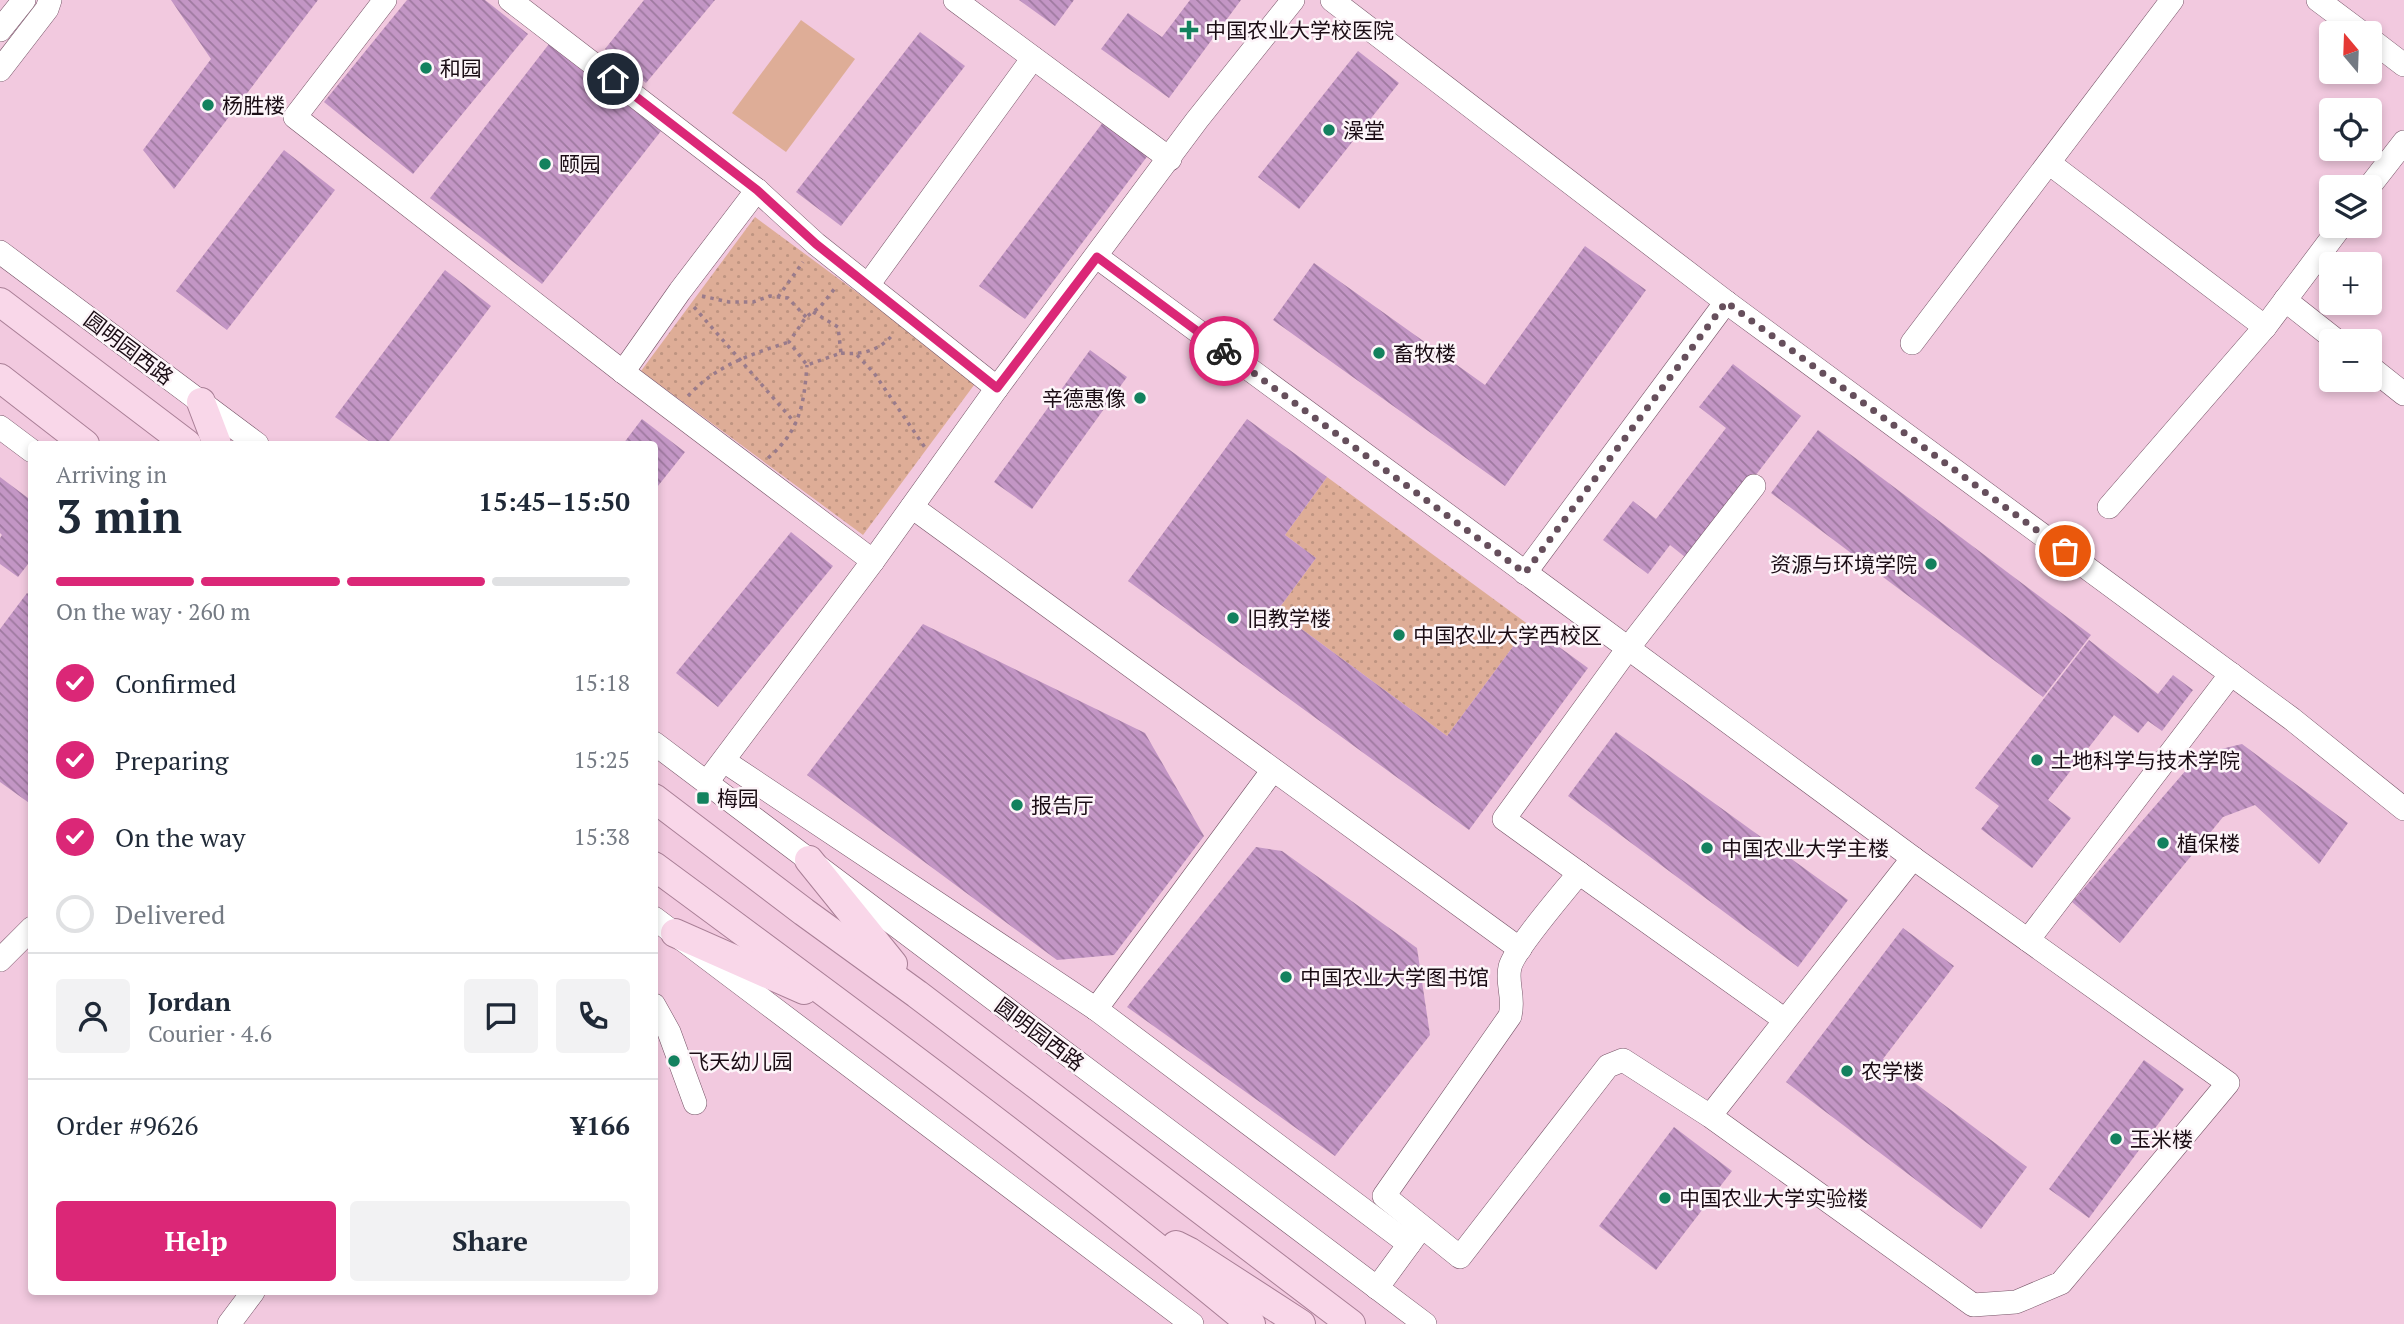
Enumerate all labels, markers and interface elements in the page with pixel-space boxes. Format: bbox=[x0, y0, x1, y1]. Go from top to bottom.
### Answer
place label: 中国农业大学校医院 bbox=[1205, 16, 1394, 44]
marker: 中国农业大学校医院 bbox=[1179, 20, 1199, 40]
north arrow bbox=[2319, 21, 2382, 84]
map controls bbox=[2319, 21, 2382, 392]
pin bbox=[583, 49, 643, 109]
place label: 和园 bbox=[440, 54, 482, 82]
marker: 和园 bbox=[418, 60, 434, 76]
icon: home bbox=[594, 60, 632, 98]
place label: 杨胜楼 bbox=[222, 91, 285, 119]
marker: 杨胜楼 bbox=[200, 97, 216, 113]
button: locate bbox=[2319, 98, 2382, 161]
place label: 澡堂 bbox=[1343, 116, 1385, 144]
marker: 澡堂 bbox=[1321, 122, 1337, 138]
place label: 颐园 bbox=[559, 150, 601, 178]
marker: 颐园 bbox=[537, 156, 553, 172]
button: layers bbox=[2319, 175, 2382, 238]
button: + bbox=[2319, 252, 2382, 315]
street label: 圆明园西路 bbox=[79, 305, 179, 391]
courier bbox=[1189, 316, 1259, 386]
button: − bbox=[2319, 329, 2382, 392]
icon: bike bbox=[1205, 332, 1243, 370]
place label: 畜牧楼 bbox=[1393, 339, 1456, 367]
marker: 畜牧楼 bbox=[1371, 345, 1387, 361]
place label: 辛德惠像 bbox=[1042, 384, 1126, 412]
marker: 辛德惠像 bbox=[1132, 390, 1148, 406]
text: Arriving in bbox=[56, 459, 167, 490]
text: 15:45–15:50 bbox=[478, 484, 630, 518]
text: 3 min bbox=[56, 485, 182, 546]
pin bbox=[2035, 521, 2095, 581]
icon: bag bbox=[2046, 532, 2084, 570]
place label: 资源与环境学院 bbox=[1770, 550, 1917, 578]
marker: 资源与环境学院 bbox=[1923, 556, 1939, 572]
text: On the way · 260 m bbox=[56, 596, 250, 627]
place label: 旧教学楼 bbox=[1247, 604, 1331, 632]
marker: 旧教学楼 bbox=[1225, 610, 1241, 626]
place label: 中国农业大学西校区 bbox=[1413, 621, 1602, 649]
marker: 中国农业大学西校区 bbox=[1391, 627, 1407, 643]
icon: check bbox=[56, 664, 94, 702]
text: Confirmed bbox=[115, 666, 236, 700]
text: 15:18 bbox=[573, 667, 630, 698]
icon: check bbox=[56, 741, 94, 779]
text: Preparing bbox=[115, 743, 228, 777]
text: 15:25 bbox=[573, 744, 630, 775]
place label: 土地科学与技术学院 bbox=[2051, 746, 2240, 774]
marker: 土地科学与技术学院 bbox=[2029, 752, 2045, 768]
place label: 梅园 bbox=[717, 784, 759, 812]
marker: 梅园 bbox=[695, 790, 711, 806]
place label: 报告厅 bbox=[1031, 791, 1094, 819]
marker: 报告厅 bbox=[1009, 797, 1025, 813]
icon: check bbox=[56, 818, 94, 856]
text: On the way bbox=[115, 820, 246, 854]
text: 15:38 bbox=[573, 821, 630, 852]
place label: 植保楼 bbox=[2177, 829, 2240, 857]
place label: 中国农业大学主楼 bbox=[1721, 834, 1889, 862]
marker: 植保楼 bbox=[2155, 835, 2171, 851]
marker: 中国农业大学主楼 bbox=[1699, 840, 1715, 856]
text: Delivered bbox=[115, 897, 225, 931]
place label: 中国农业大学图书馆 bbox=[1300, 963, 1489, 991]
marker: 中国农业大学图书馆 bbox=[1278, 969, 1294, 985]
button: person bbox=[56, 979, 130, 1053]
button: chat bbox=[464, 979, 538, 1053]
button: phone bbox=[556, 979, 630, 1053]
text: Jordan bbox=[148, 984, 231, 1018]
street label: 圆明园西路 bbox=[990, 991, 1090, 1077]
text: Courier · 4.6 bbox=[148, 1018, 272, 1049]
place label: 飞天幼儿园 bbox=[688, 1047, 793, 1075]
marker: 飞天幼儿园 bbox=[666, 1053, 682, 1069]
place label: 农学楼 bbox=[1861, 1057, 1924, 1085]
marker: 农学楼 bbox=[1839, 1063, 1855, 1079]
text: Order #9626 bbox=[56, 1108, 198, 1142]
text: ¥166 bbox=[571, 1108, 630, 1142]
place label: 玉米楼 bbox=[2130, 1125, 2193, 1153]
marker: 玉米楼 bbox=[2108, 1131, 2124, 1147]
place label: 中国农业大学实验楼 bbox=[1679, 1184, 1868, 1212]
marker: 中国农业大学实验楼 bbox=[1657, 1190, 1673, 1206]
button: Help bbox=[56, 1201, 336, 1281]
button: Share bbox=[350, 1201, 630, 1281]

